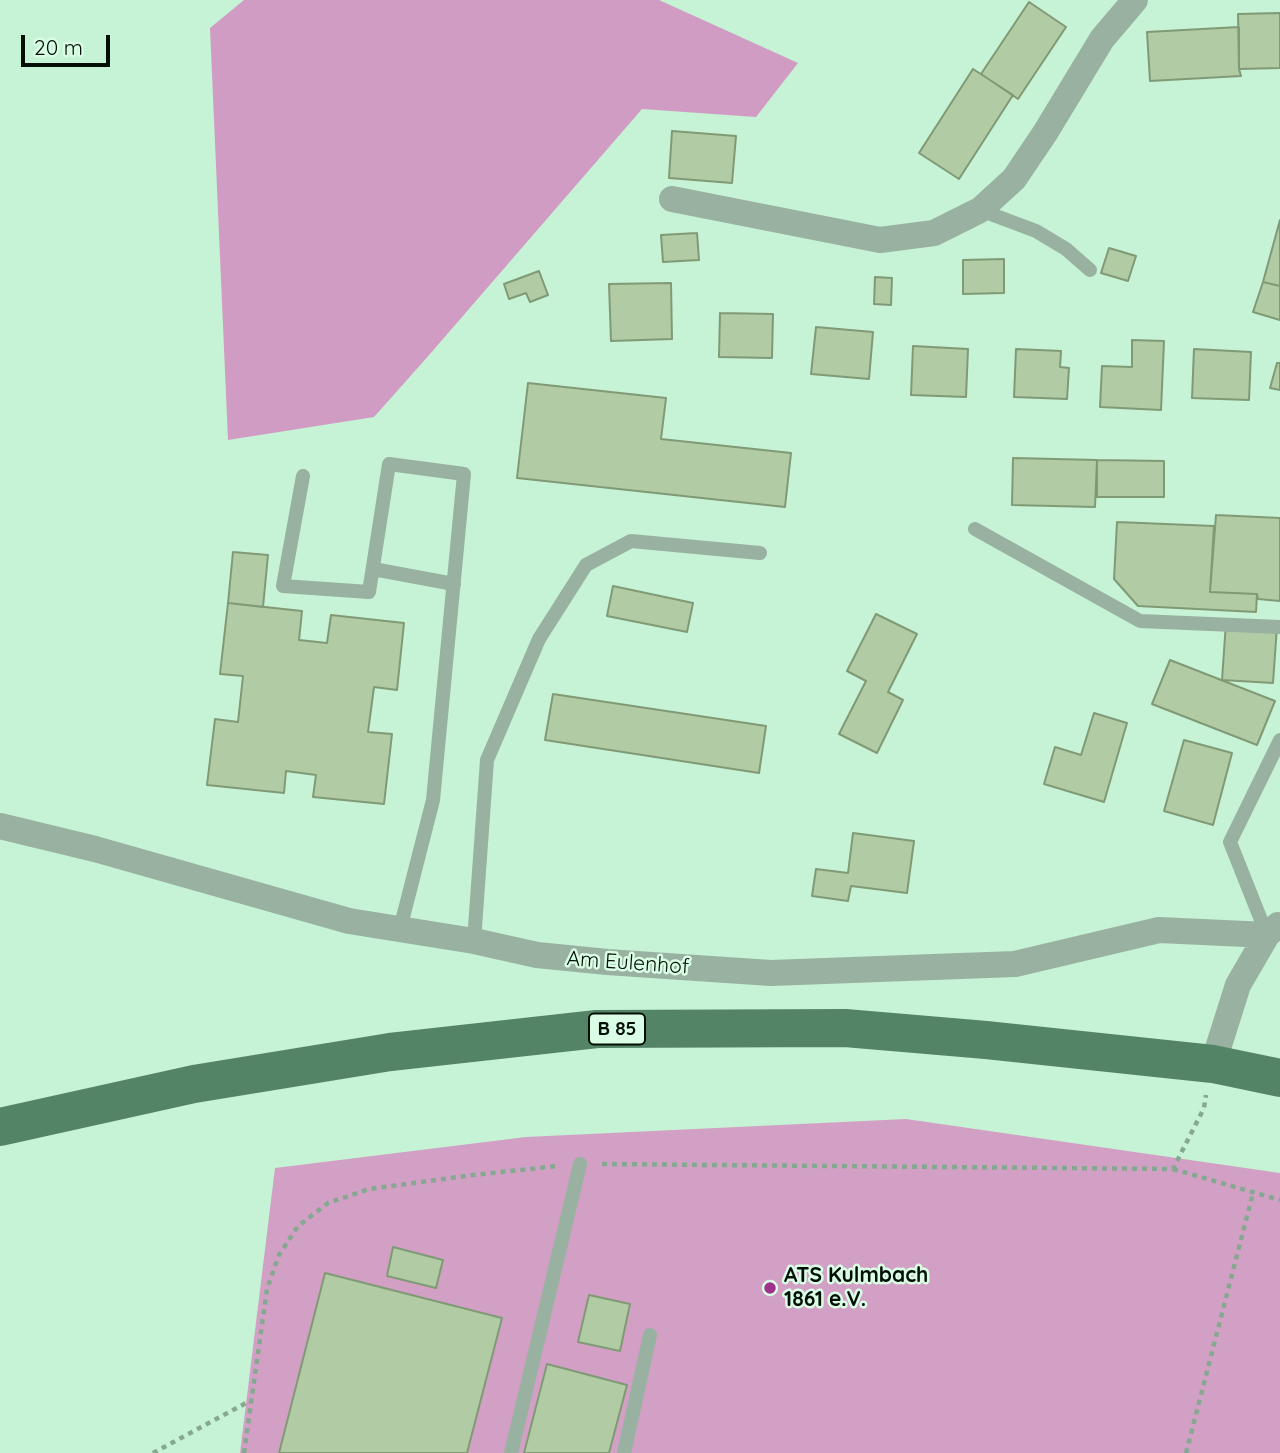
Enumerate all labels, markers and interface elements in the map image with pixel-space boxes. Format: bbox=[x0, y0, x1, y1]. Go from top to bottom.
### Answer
scale bar bbox=[24, 21, 114, 65]
text: 20 m bbox=[34, 34, 83, 60]
street label: Am Eulenhof bbox=[566, 946, 690, 980]
road number: B 85 bbox=[589, 1014, 645, 1044]
place label: ATS Kulmbach 1861 e.V. bbox=[784, 1263, 928, 1313]
marker: ATS Kulmbach 1861 e.V. bbox=[762, 1280, 778, 1296]

